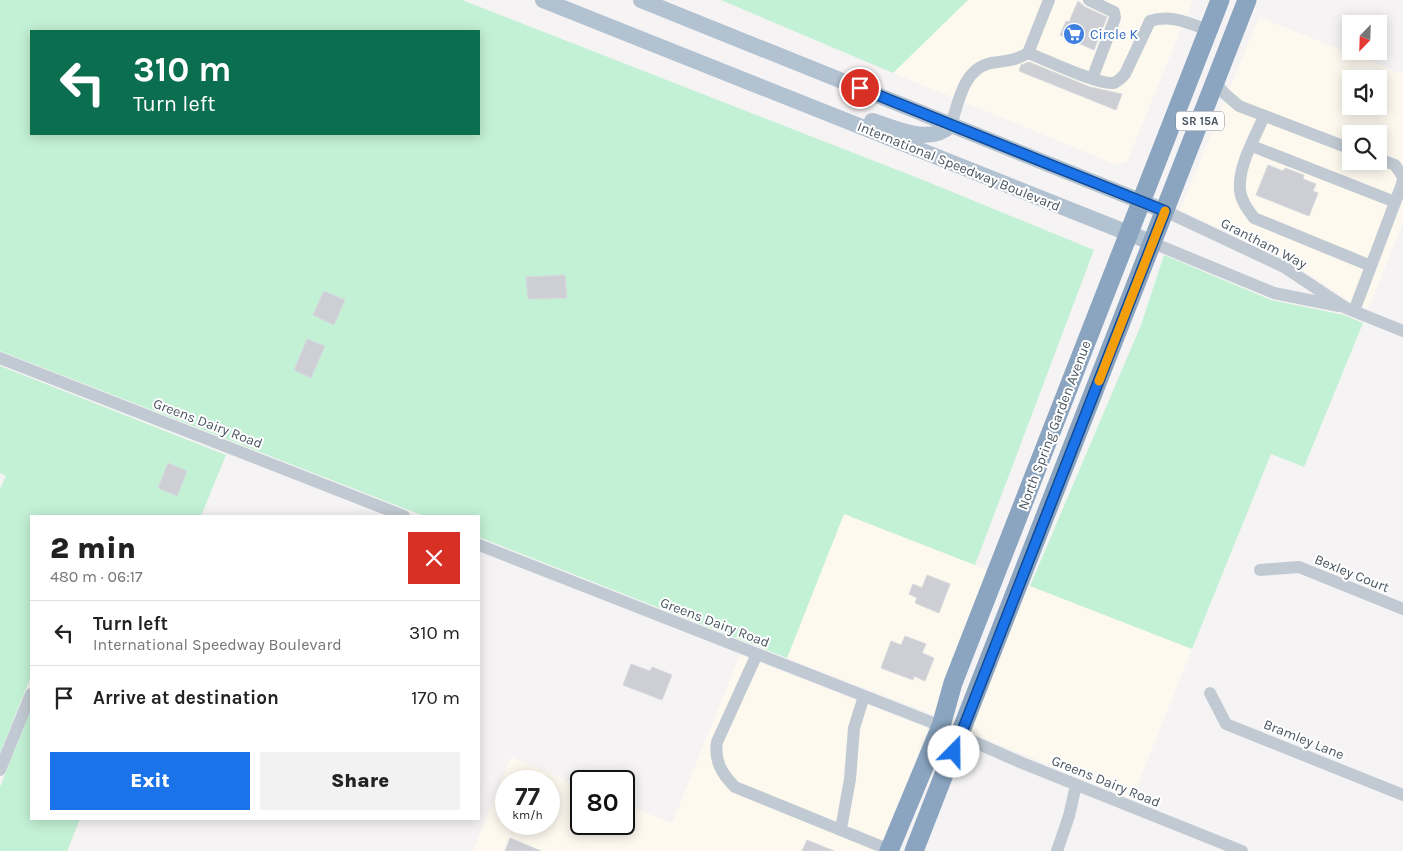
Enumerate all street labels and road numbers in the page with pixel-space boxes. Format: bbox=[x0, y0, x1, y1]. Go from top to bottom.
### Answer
road number: SR 15A bbox=[1176, 112, 1224, 130]
street label: International Speedway Boulevard bbox=[855, 118, 1063, 215]
street label: Grantham Way bbox=[1218, 214, 1310, 273]
street label: North Spring Garden Avenue bbox=[1014, 338, 1095, 512]
street label: Greens Dairy Road bbox=[151, 395, 265, 452]
street label: Bexley Court bbox=[1312, 551, 1392, 596]
street label: Greens Dairy Road bbox=[658, 594, 772, 651]
street label: Bramley Lane bbox=[1261, 716, 1347, 763]
street label: Greens Dairy Road bbox=[1049, 752, 1163, 811]

